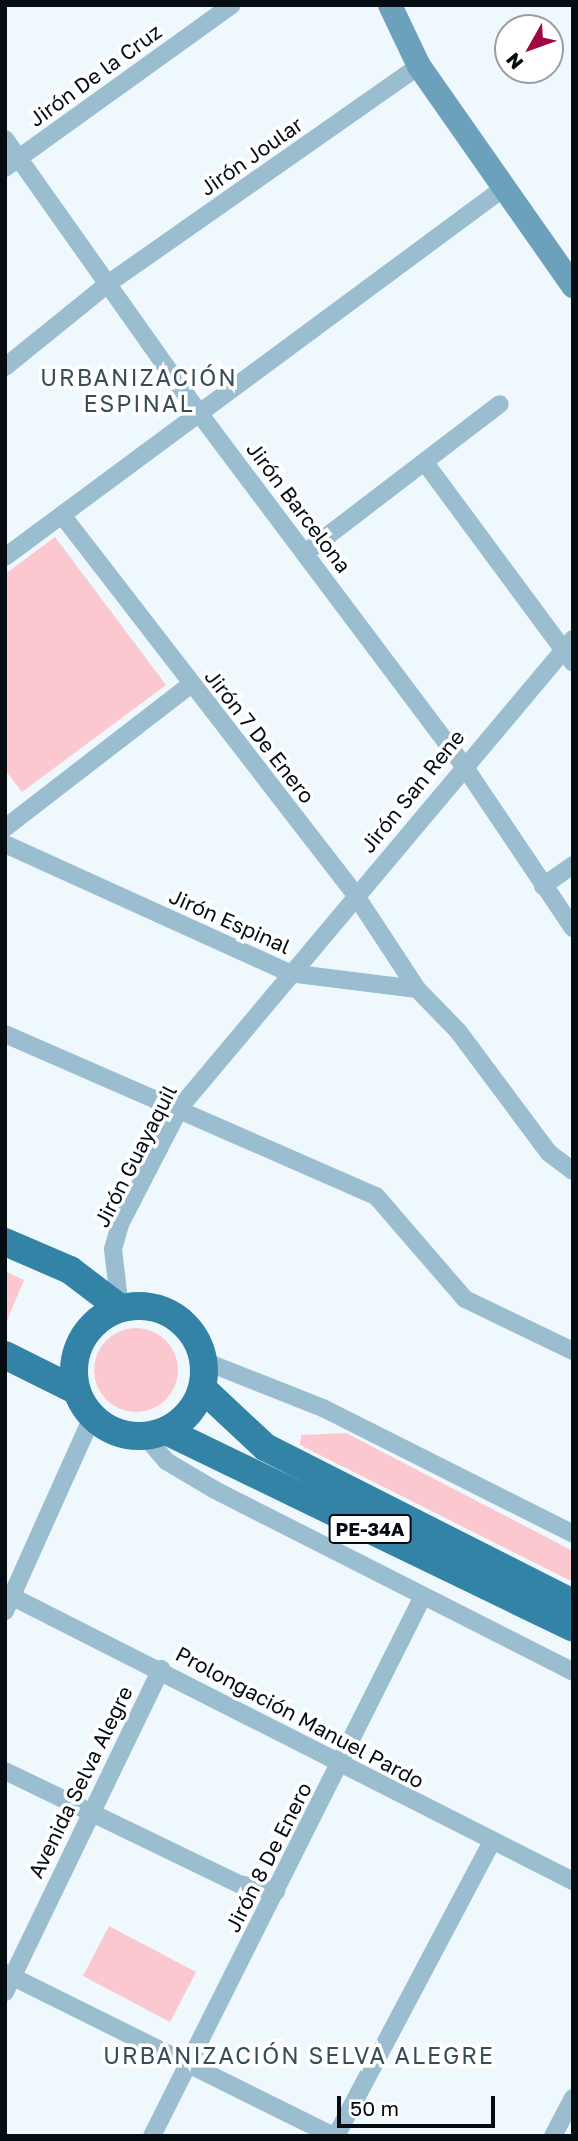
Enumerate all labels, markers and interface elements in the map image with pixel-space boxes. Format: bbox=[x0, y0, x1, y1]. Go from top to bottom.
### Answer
north arrow bbox=[494, 14, 564, 84]
street label: Jirón De la Cruz bbox=[24, 18, 166, 132]
text: N bbox=[501, 49, 528, 74]
street label: Jirón Joular bbox=[195, 111, 307, 201]
district label: URBANIZACIÓN ESPINAL bbox=[42, 363, 236, 417]
street label: Jirón Barcelona bbox=[242, 437, 356, 577]
street label: Jirón 7 De Enero bbox=[200, 664, 320, 808]
street label: Jirón San Rene bbox=[355, 724, 469, 858]
street label: Jirón Espinal bbox=[165, 883, 295, 959]
street label: Jirón Guayaquil bbox=[88, 1081, 182, 1231]
road number: PE-34A bbox=[328, 1513, 412, 1544]
street label: Prolongación Manuel Pardo bbox=[172, 1641, 428, 1793]
street label: Avenida Selva Alegre bbox=[23, 1682, 137, 1882]
street label: Jirón 8 De Enero bbox=[219, 1778, 317, 1936]
district label: URBANIZACIÓN SELVA ALEGRE bbox=[106, 2041, 492, 2069]
scale bar bbox=[340, 2082, 498, 2126]
text: 50 m bbox=[350, 2095, 399, 2121]

